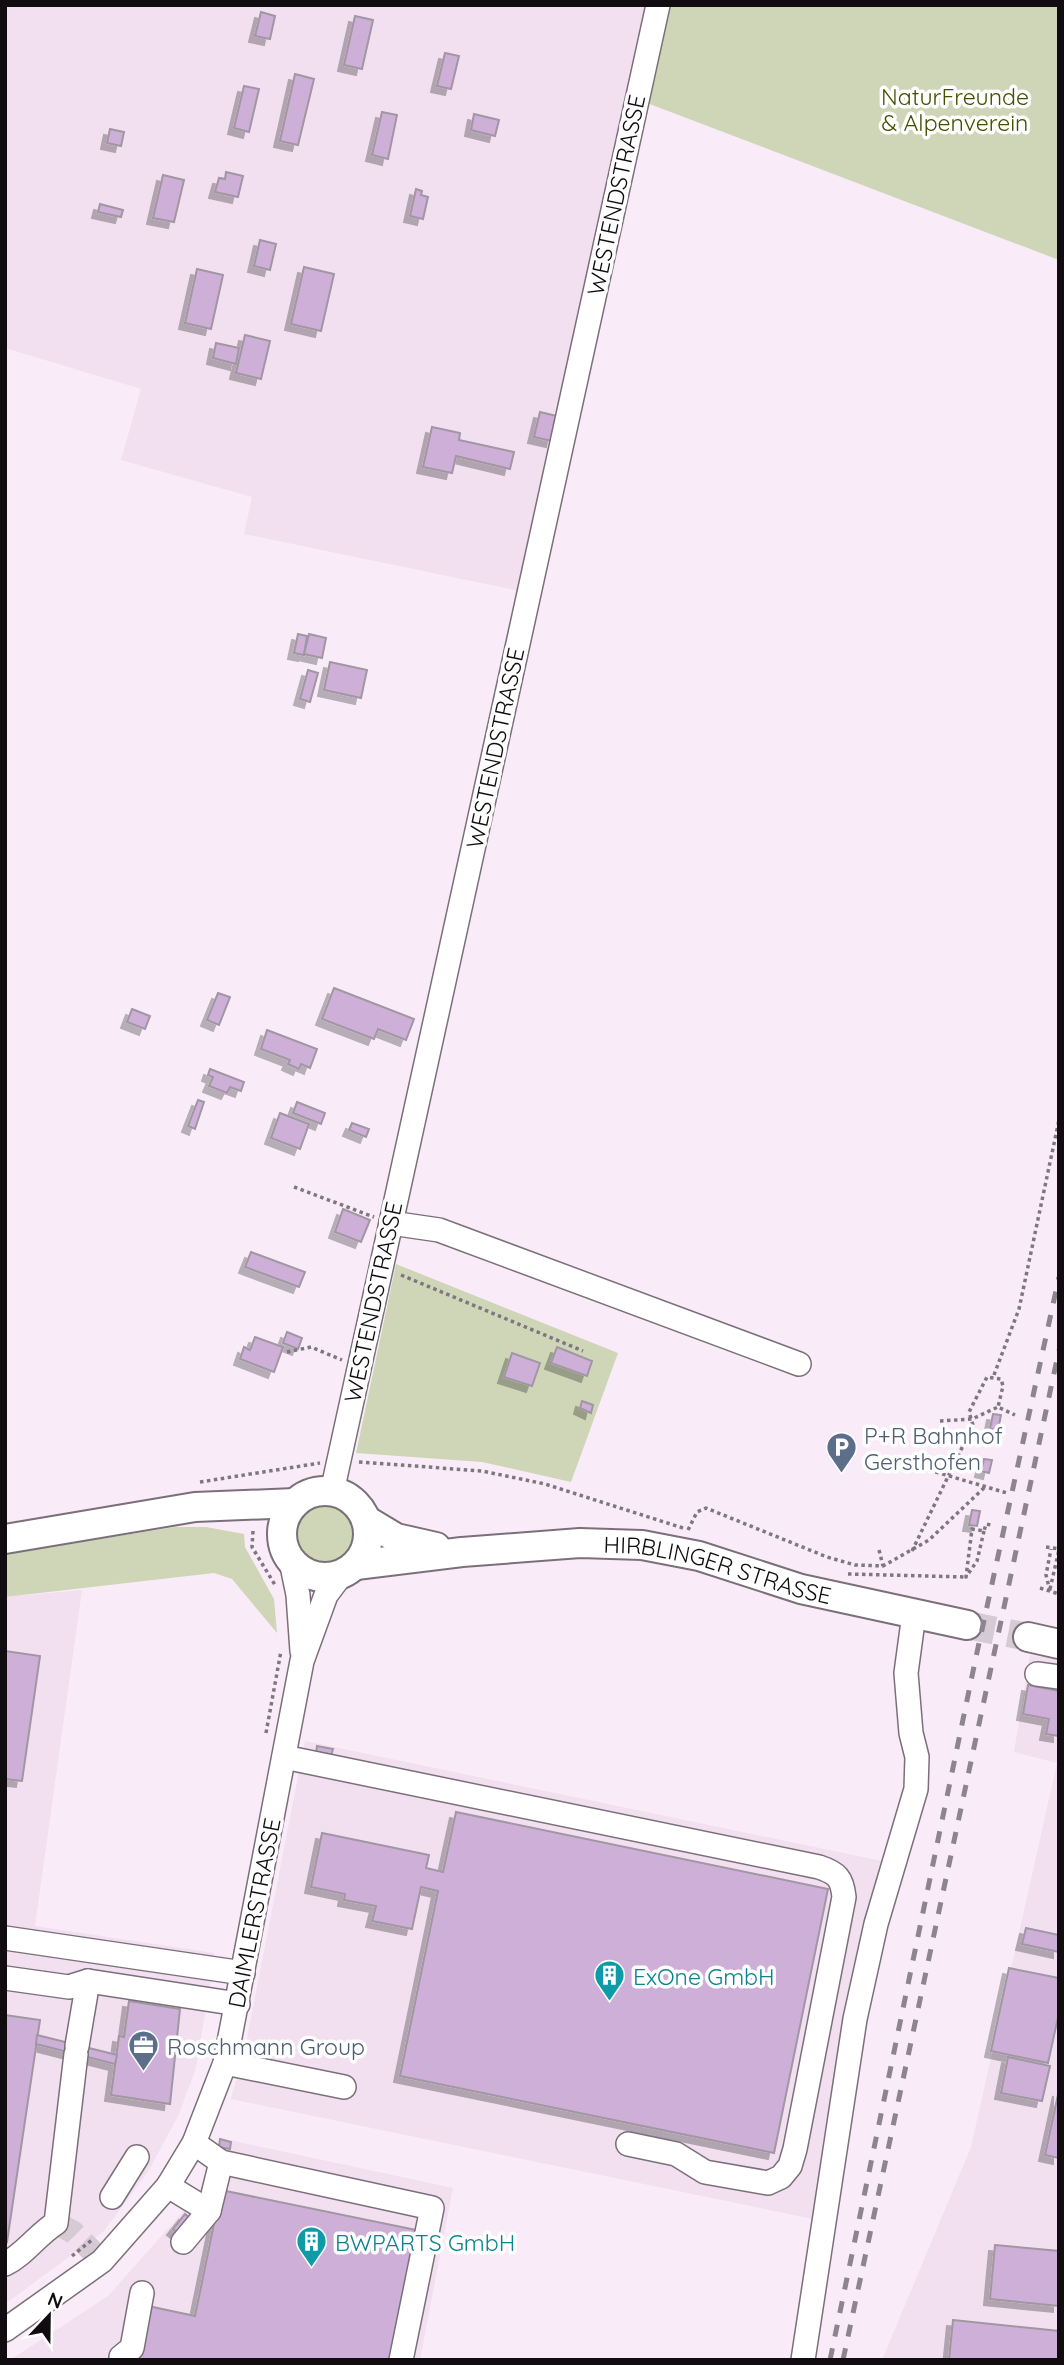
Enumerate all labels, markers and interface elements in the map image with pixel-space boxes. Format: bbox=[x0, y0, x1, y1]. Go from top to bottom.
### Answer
park label: NaturFreunde & Alpenverein bbox=[881, 82, 1029, 137]
street label: WESTENDSTRASSE bbox=[581, 92, 651, 298]
street label: WESTENDSTRASSE bbox=[460, 645, 530, 851]
street label: WESTENDSTRASSE bbox=[338, 1199, 408, 1405]
place label: P+R Bahnhof Gersthofen bbox=[864, 1421, 1003, 1476]
parking icon: P+R Bahnhof Gersthofen bbox=[824, 1431, 858, 1475]
street label: HIRBLINGER STRASSE bbox=[603, 1529, 834, 1610]
street label: DAIMLERSTRASSE bbox=[221, 1816, 287, 2010]
building icon: ExOne GmbH bbox=[593, 1959, 627, 2003]
place label: ExOne GmbH bbox=[633, 1962, 775, 1991]
office icon: Roschmann Group bbox=[127, 2029, 161, 2073]
place label: Roschmann Group bbox=[167, 2032, 365, 2061]
building icon: BWPARTS GmbH bbox=[295, 2225, 329, 2269]
place label: BWPARTS GmbH bbox=[335, 2228, 515, 2257]
north arrow bbox=[14, 2281, 84, 2351]
text: N bbox=[44, 2286, 66, 2314]

